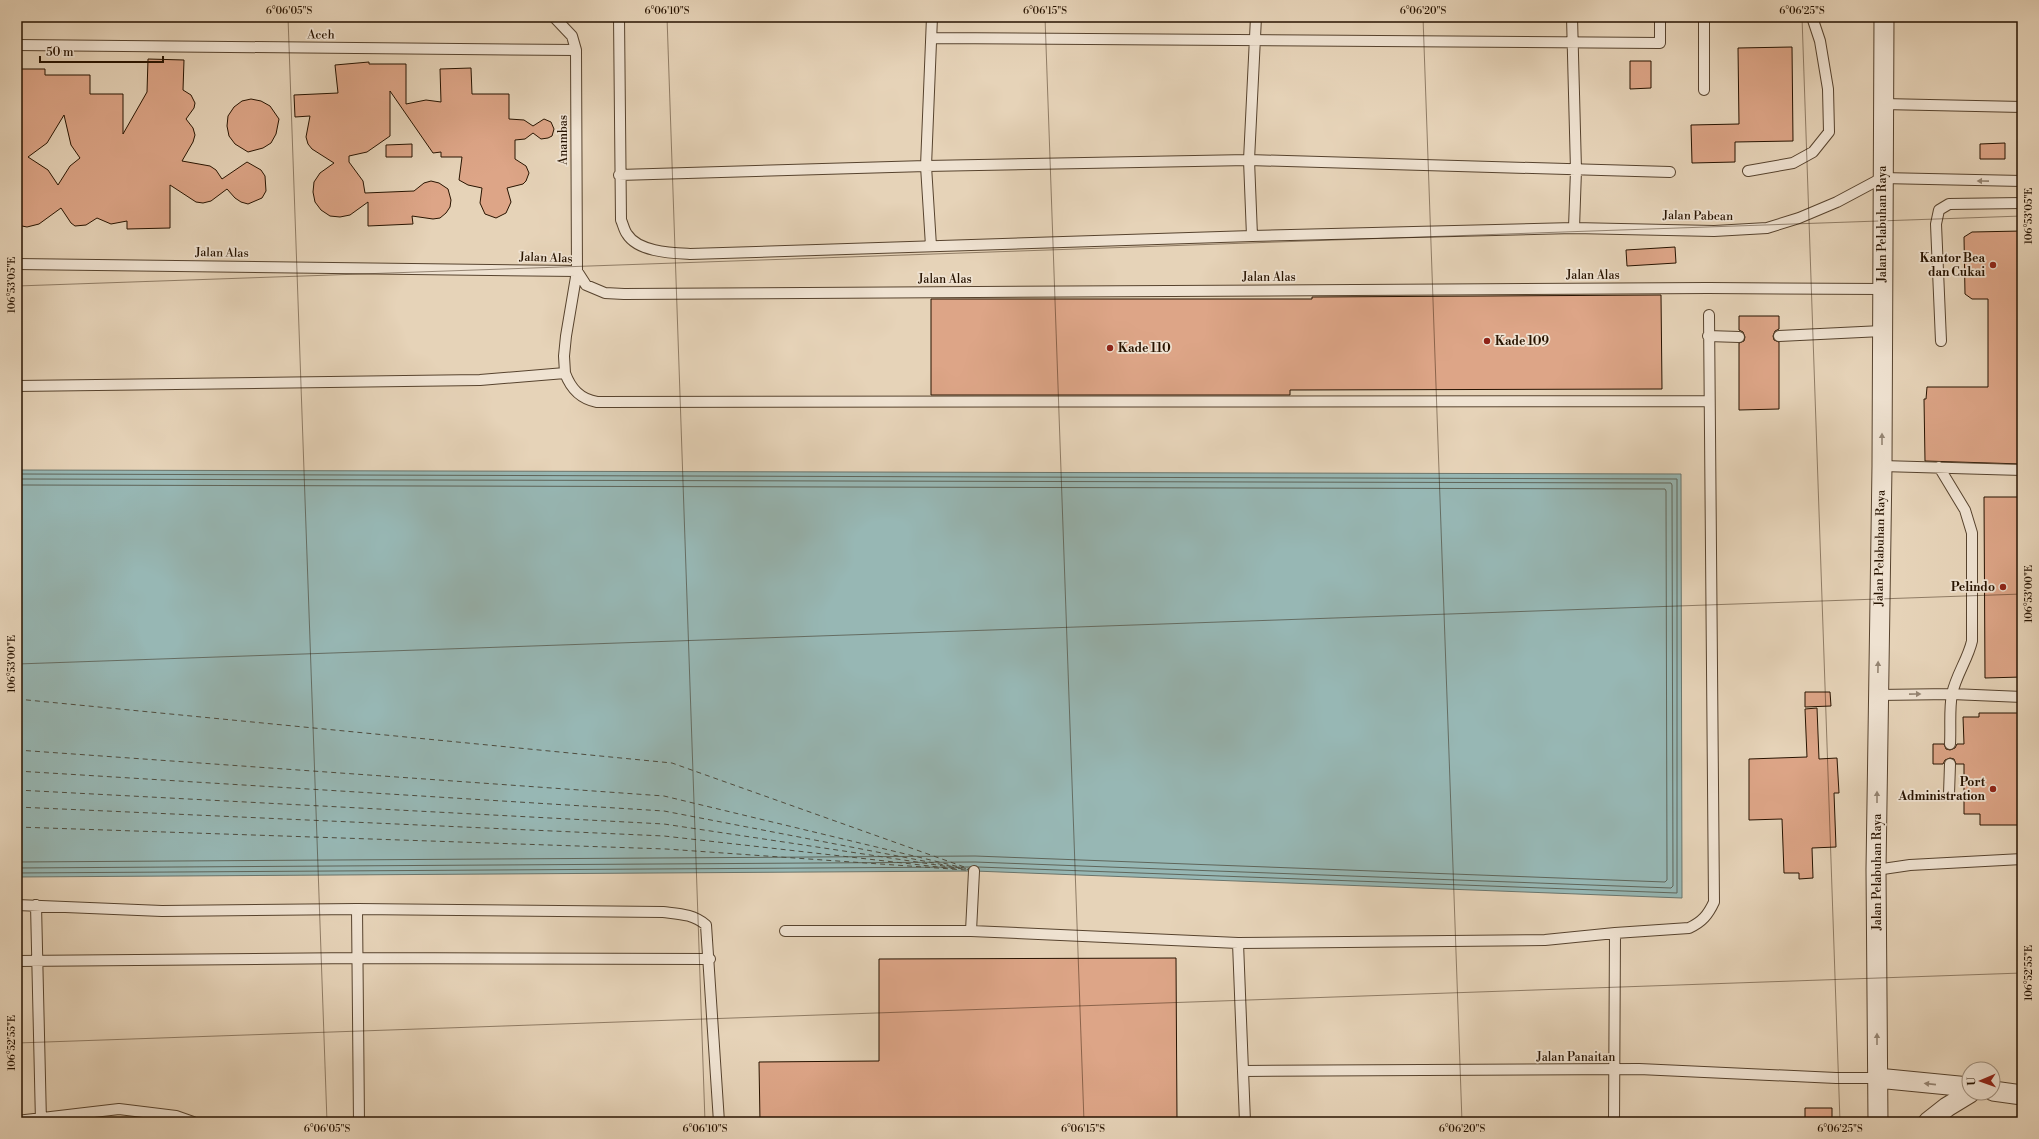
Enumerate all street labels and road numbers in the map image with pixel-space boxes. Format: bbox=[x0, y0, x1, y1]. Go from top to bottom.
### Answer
street label: Aceh bbox=[306, 27, 335, 43]
street label: Anambas bbox=[556, 115, 571, 166]
street label: Jalan Pelabuhan Raya bbox=[1875, 165, 1890, 283]
street label: Jalan Pabean bbox=[1662, 208, 1733, 224]
street label: Jalan Alas bbox=[194, 245, 249, 261]
street label: Jalan Alas bbox=[518, 250, 573, 266]
street label: Jalan Alas bbox=[1565, 268, 1620, 283]
street label: Jalan Alas bbox=[1241, 270, 1296, 285]
street label: Jalan Alas bbox=[917, 272, 972, 287]
street label: Jalan Pelabuhan Raya bbox=[1871, 489, 1889, 607]
street label: Jalan Pelabuhan Raya bbox=[1870, 813, 1885, 931]
street label: Jalan Panaitan bbox=[1536, 1050, 1615, 1065]

